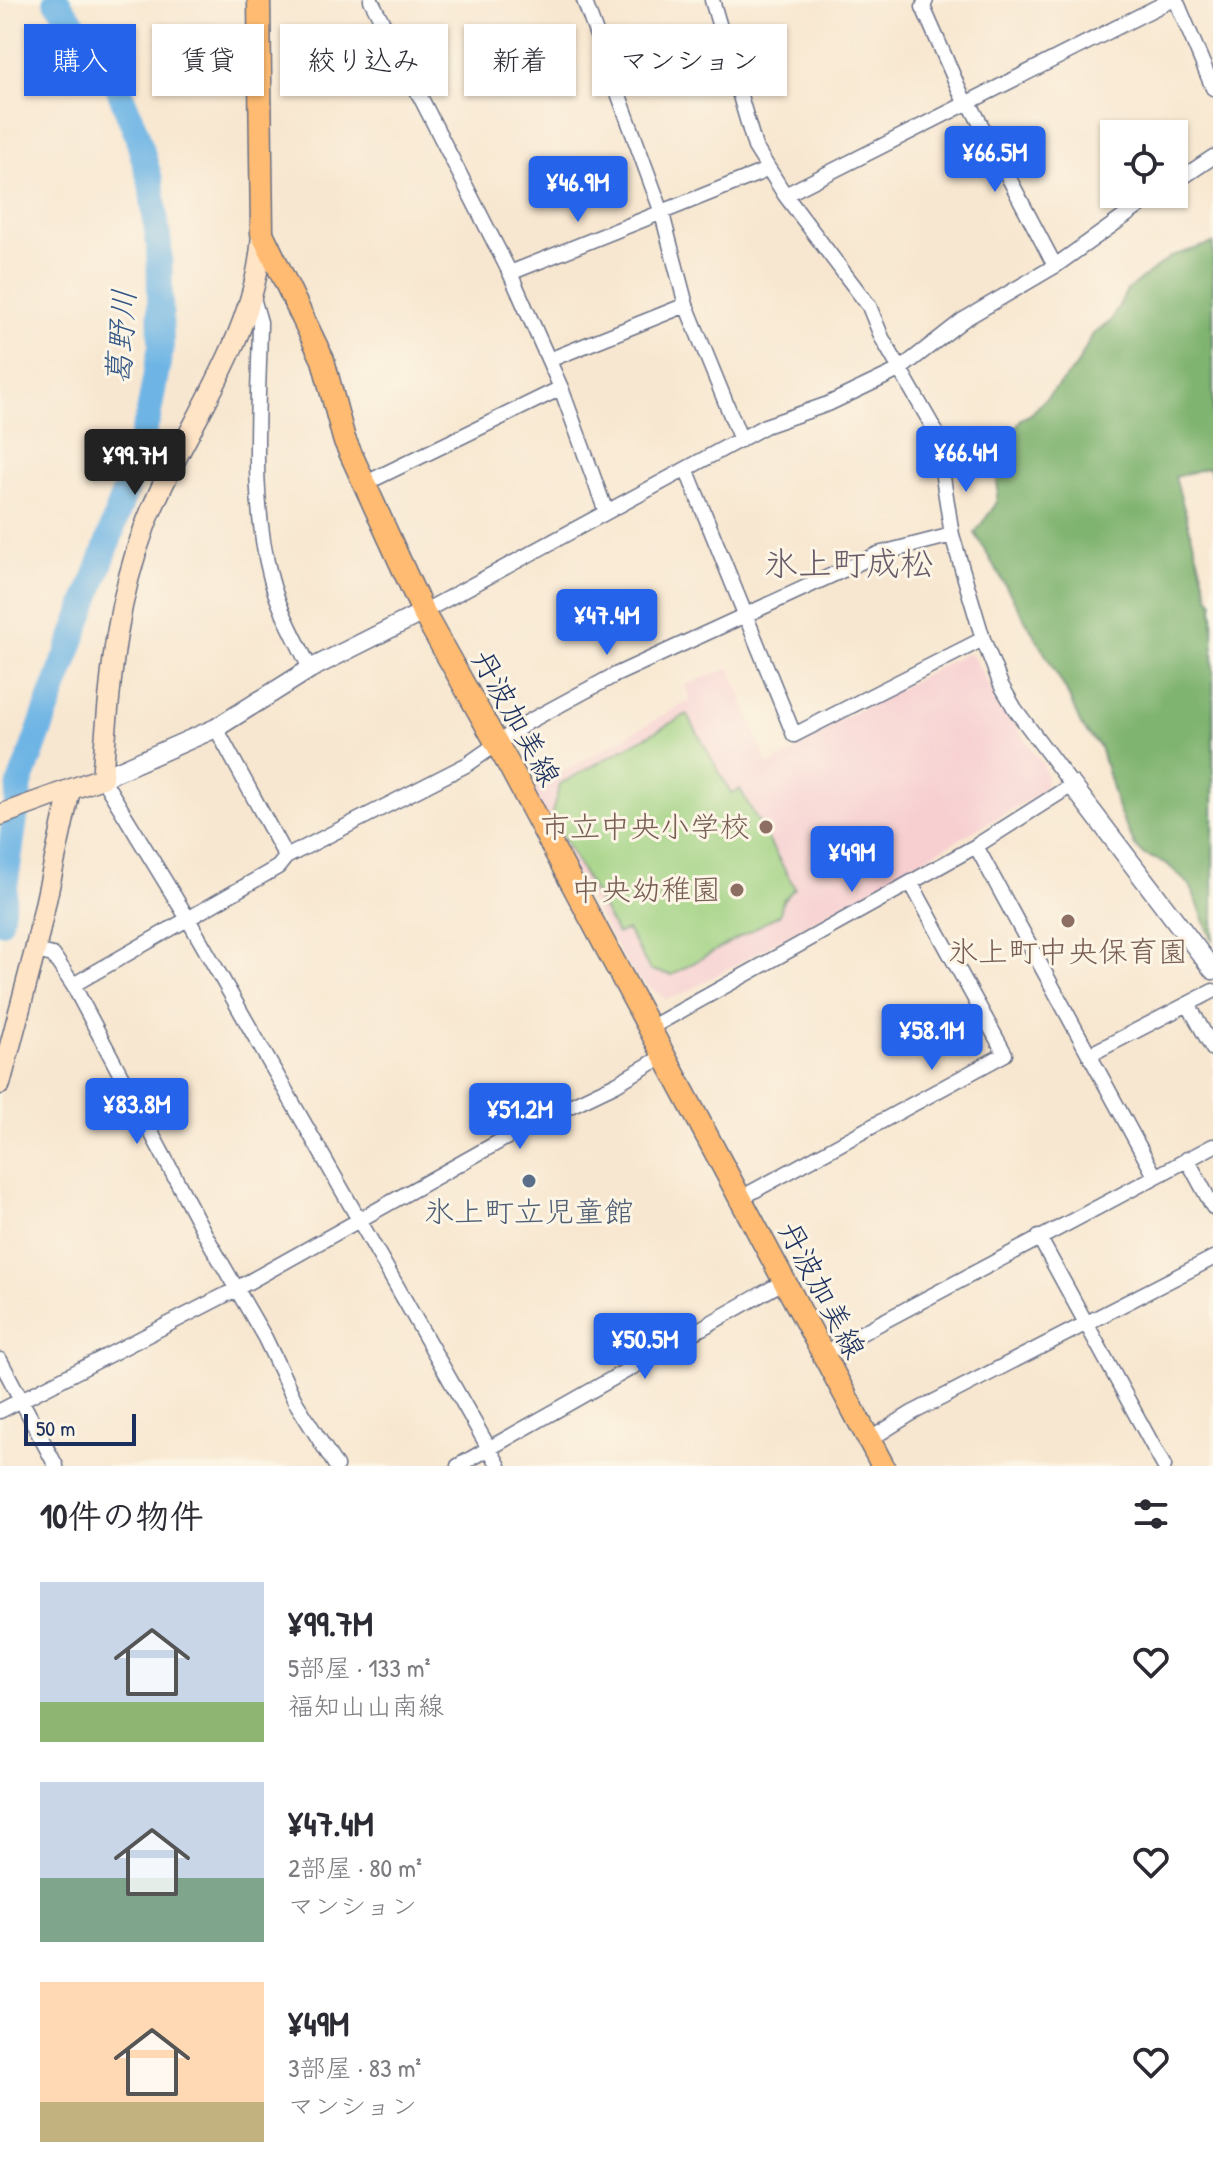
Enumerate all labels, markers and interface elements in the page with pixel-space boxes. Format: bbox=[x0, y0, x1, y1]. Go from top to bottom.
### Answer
chip: 購入 bbox=[24, 24, 136, 96]
chip: 賃貸 bbox=[152, 24, 264, 96]
chip: 絞り込み bbox=[280, 24, 448, 96]
chip: 新着 bbox=[464, 24, 576, 96]
chip: マンション bbox=[592, 24, 787, 96]
map controls bbox=[1100, 120, 1188, 208]
button: locate bbox=[1100, 120, 1188, 208]
pin: ¥66.5M bbox=[930, 126, 1060, 194]
text: ¥66.5M bbox=[963, 134, 1027, 169]
pin: ¥46.9M bbox=[513, 156, 643, 224]
text: ¥46.9M bbox=[547, 164, 609, 199]
water label: 葛野川 bbox=[96, 288, 145, 386]
pin: ¥66.4M bbox=[901, 426, 1031, 494]
pin: ¥99.7M bbox=[70, 429, 200, 497]
text: ¥66.4M bbox=[934, 434, 998, 469]
text: ¥99.7M bbox=[102, 437, 168, 472]
district label: 氷上町成松 bbox=[764, 540, 934, 586]
pin: ¥47.4M bbox=[542, 589, 672, 657]
text: ¥47.4M bbox=[574, 597, 640, 632]
street label: 丹波加美線 bbox=[463, 642, 571, 793]
place label: 市立中央小学校 bbox=[540, 806, 750, 846]
marker: 市立中央小学校 bbox=[757, 818, 775, 836]
pin: ¥49M bbox=[805, 826, 899, 894]
text: ¥49M bbox=[829, 834, 875, 869]
place label: 中央幼稚園 bbox=[571, 869, 721, 909]
marker: 中央幼稚園 bbox=[728, 881, 746, 899]
marker: 氷上町中央保育園 bbox=[1059, 912, 1077, 930]
place label: 氷上町中央保育園 bbox=[948, 931, 1188, 971]
pin: ¥58.1M bbox=[867, 1004, 997, 1072]
text: ¥58.1M bbox=[900, 1012, 964, 1047]
pin: ¥83.8M bbox=[72, 1078, 202, 1146]
pin: ¥51.2M bbox=[455, 1083, 585, 1151]
text: ¥83.8M bbox=[103, 1086, 171, 1121]
text: ¥51.2M bbox=[487, 1091, 553, 1126]
marker: 氷上町立児童館 bbox=[520, 1172, 538, 1190]
place label: 氷上町立児童館 bbox=[424, 1191, 634, 1231]
street label: 丹波加美線 bbox=[770, 1214, 876, 1365]
pin: ¥50.5M bbox=[580, 1313, 710, 1381]
text: ¥50.5M bbox=[612, 1321, 678, 1356]
scale bar bbox=[24, 1410, 136, 1446]
text: 50 m bbox=[36, 1413, 75, 1443]
icon: filters bbox=[1129, 1492, 1173, 1536]
text: 10件の物件 bbox=[40, 1493, 204, 1539]
text: ¥99.7M bbox=[288, 1601, 373, 1647]
icon: home bbox=[104, 1614, 200, 1710]
icon: heart bbox=[1129, 1640, 1173, 1684]
text: 5部屋 · 133 m² bbox=[288, 1650, 431, 1685]
text: 福知山山南線 bbox=[288, 1688, 444, 1723]
text: ¥47.4M bbox=[288, 1801, 374, 1847]
icon: home bbox=[104, 1814, 200, 1910]
icon: heart bbox=[1129, 1840, 1173, 1884]
text: 2部屋 · 80 m² bbox=[288, 1850, 422, 1885]
text: マンション bbox=[288, 1888, 417, 1923]
text: ¥49M bbox=[288, 2001, 349, 2047]
icon: home bbox=[104, 2014, 200, 2110]
icon: heart bbox=[1129, 2040, 1173, 2084]
text: 3部屋 · 83 m² bbox=[288, 2050, 421, 2085]
text: マンション bbox=[288, 2088, 417, 2123]

